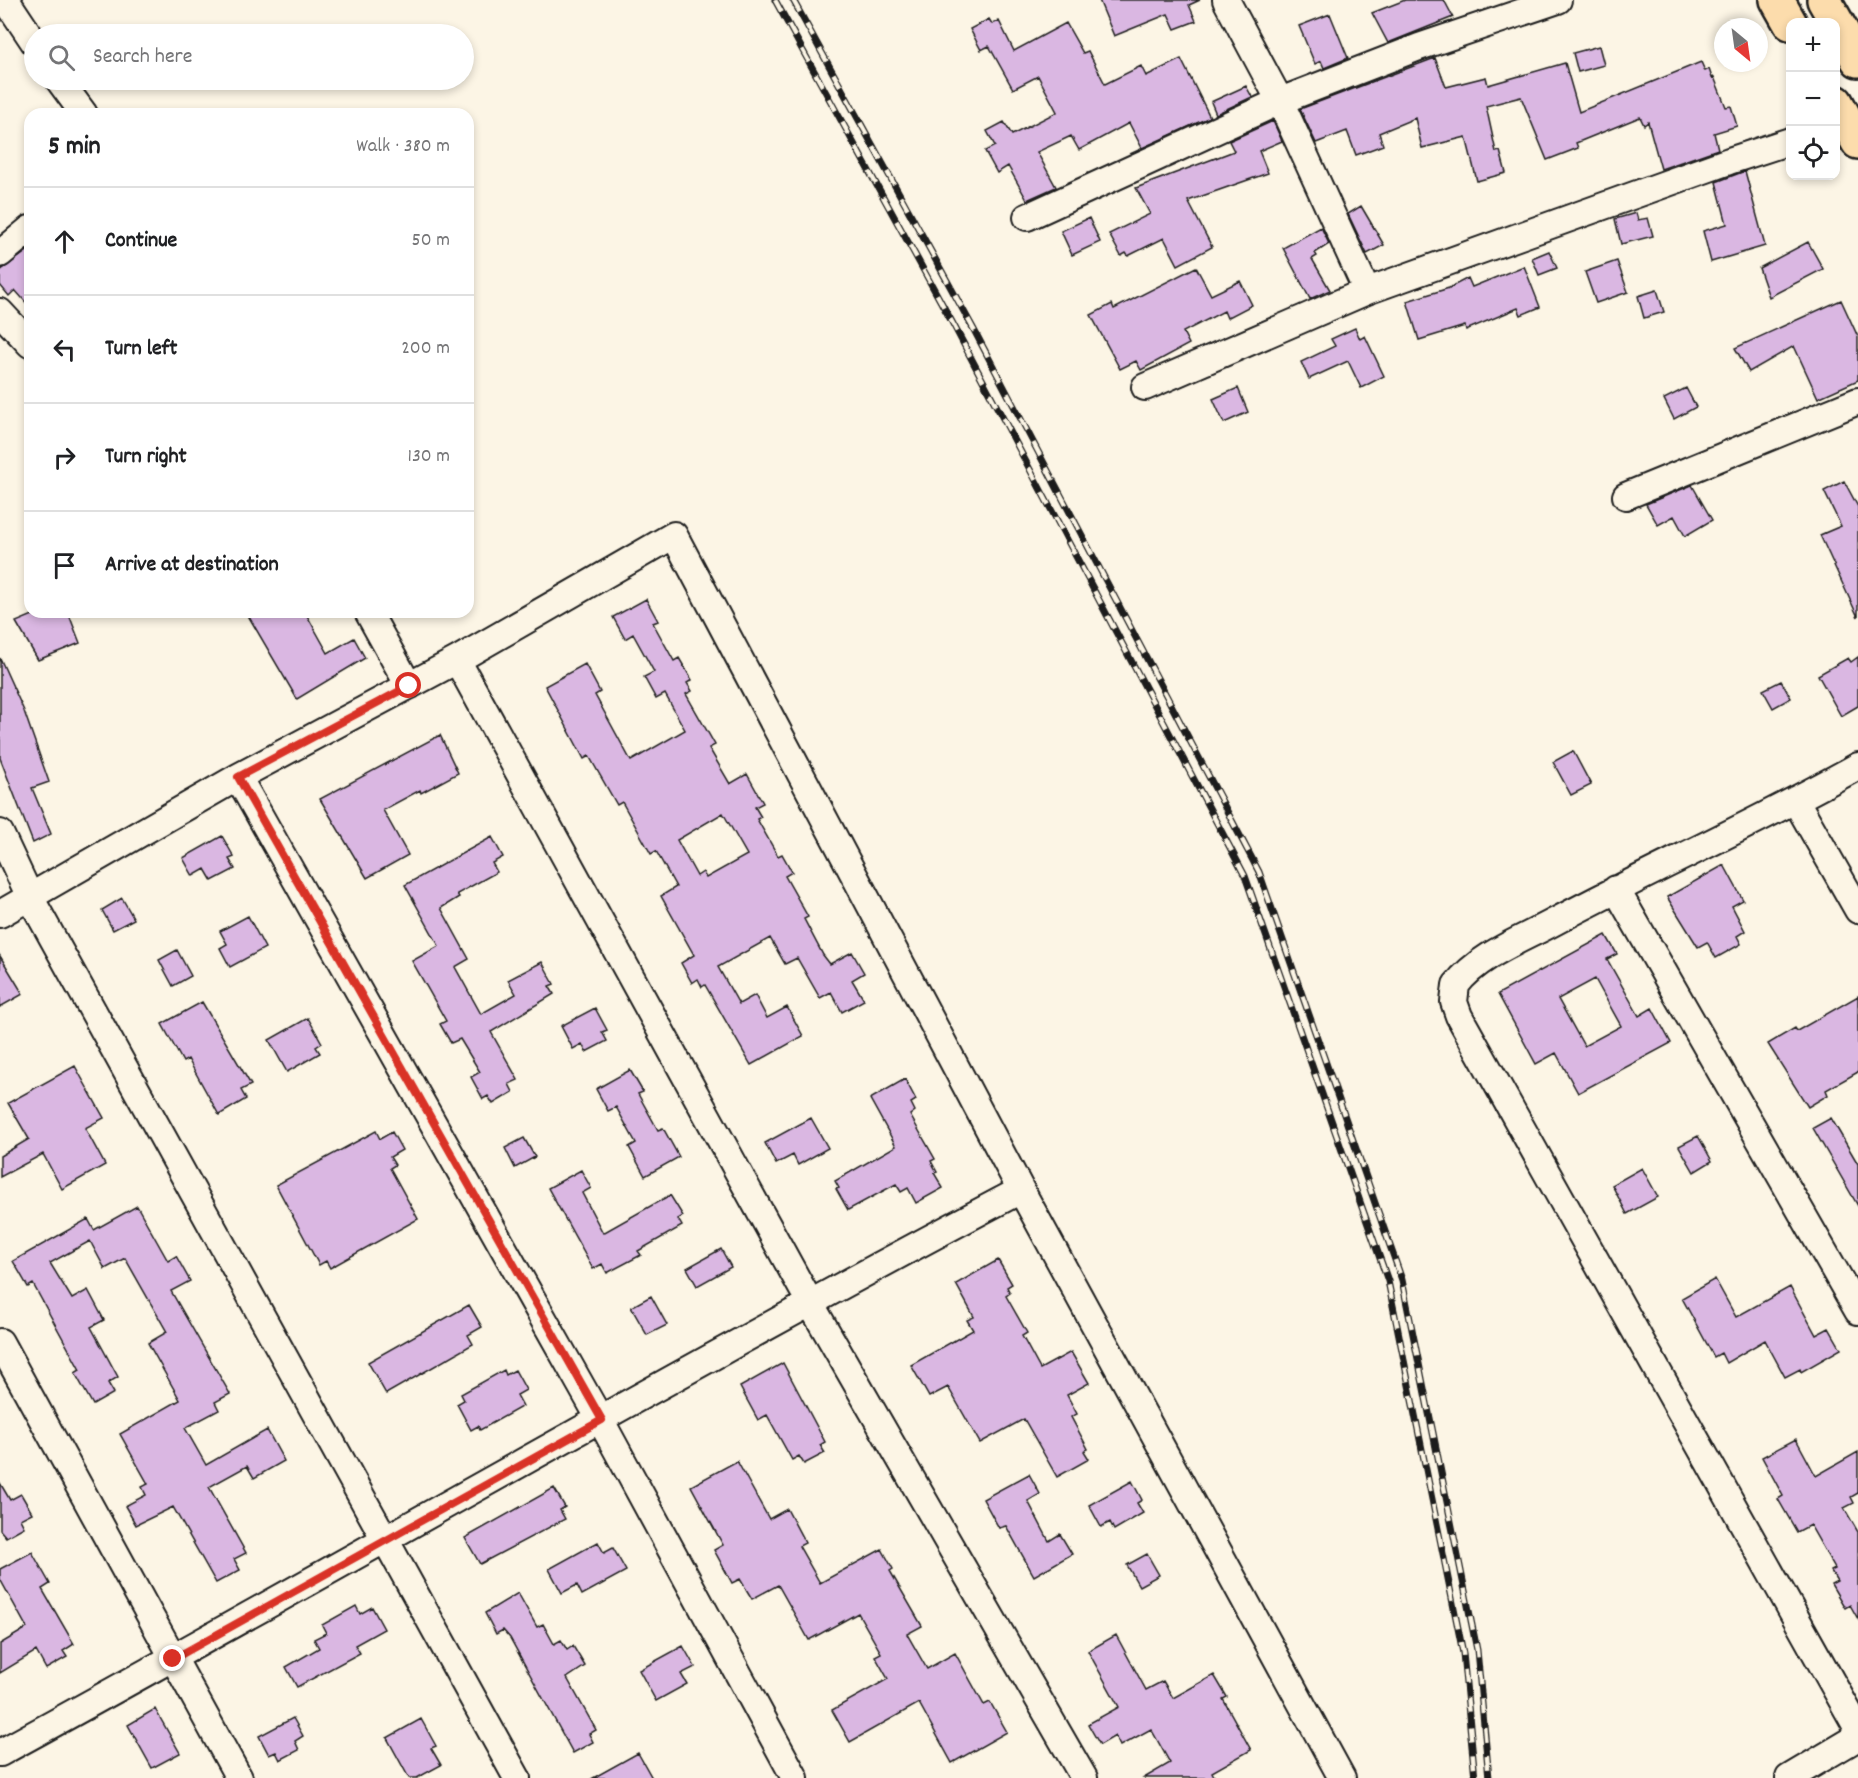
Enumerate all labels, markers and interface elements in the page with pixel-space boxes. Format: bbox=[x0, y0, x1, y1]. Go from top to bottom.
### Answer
north arrow bbox=[1714, 18, 1768, 72]
map controls bbox=[1786, 18, 1840, 180]
button: + bbox=[1786, 18, 1840, 72]
search box bbox=[24, 24, 474, 90]
icon: search bbox=[45, 41, 78, 74]
text: Search here bbox=[93, 42, 192, 73]
button: − bbox=[1786, 72, 1840, 126]
button: locate bbox=[1786, 126, 1840, 180]
text: 5 min bbox=[48, 129, 101, 166]
text: Walk · 380 m bbox=[356, 133, 450, 161]
icon: ahead bbox=[48, 225, 81, 258]
text: Continue bbox=[105, 226, 177, 257]
text: 50 m bbox=[412, 227, 450, 255]
icon: left bbox=[48, 333, 81, 366]
text: Turn left bbox=[105, 334, 177, 365]
text: 200 m bbox=[401, 335, 450, 363]
icon: right bbox=[48, 441, 81, 474]
text: Turn right bbox=[105, 442, 187, 473]
text: 130 m bbox=[408, 443, 450, 471]
icon: arrive bbox=[48, 549, 81, 582]
text: Arrive at destination bbox=[105, 550, 279, 581]
route start bbox=[395, 672, 421, 698]
route end bbox=[159, 1645, 185, 1671]

